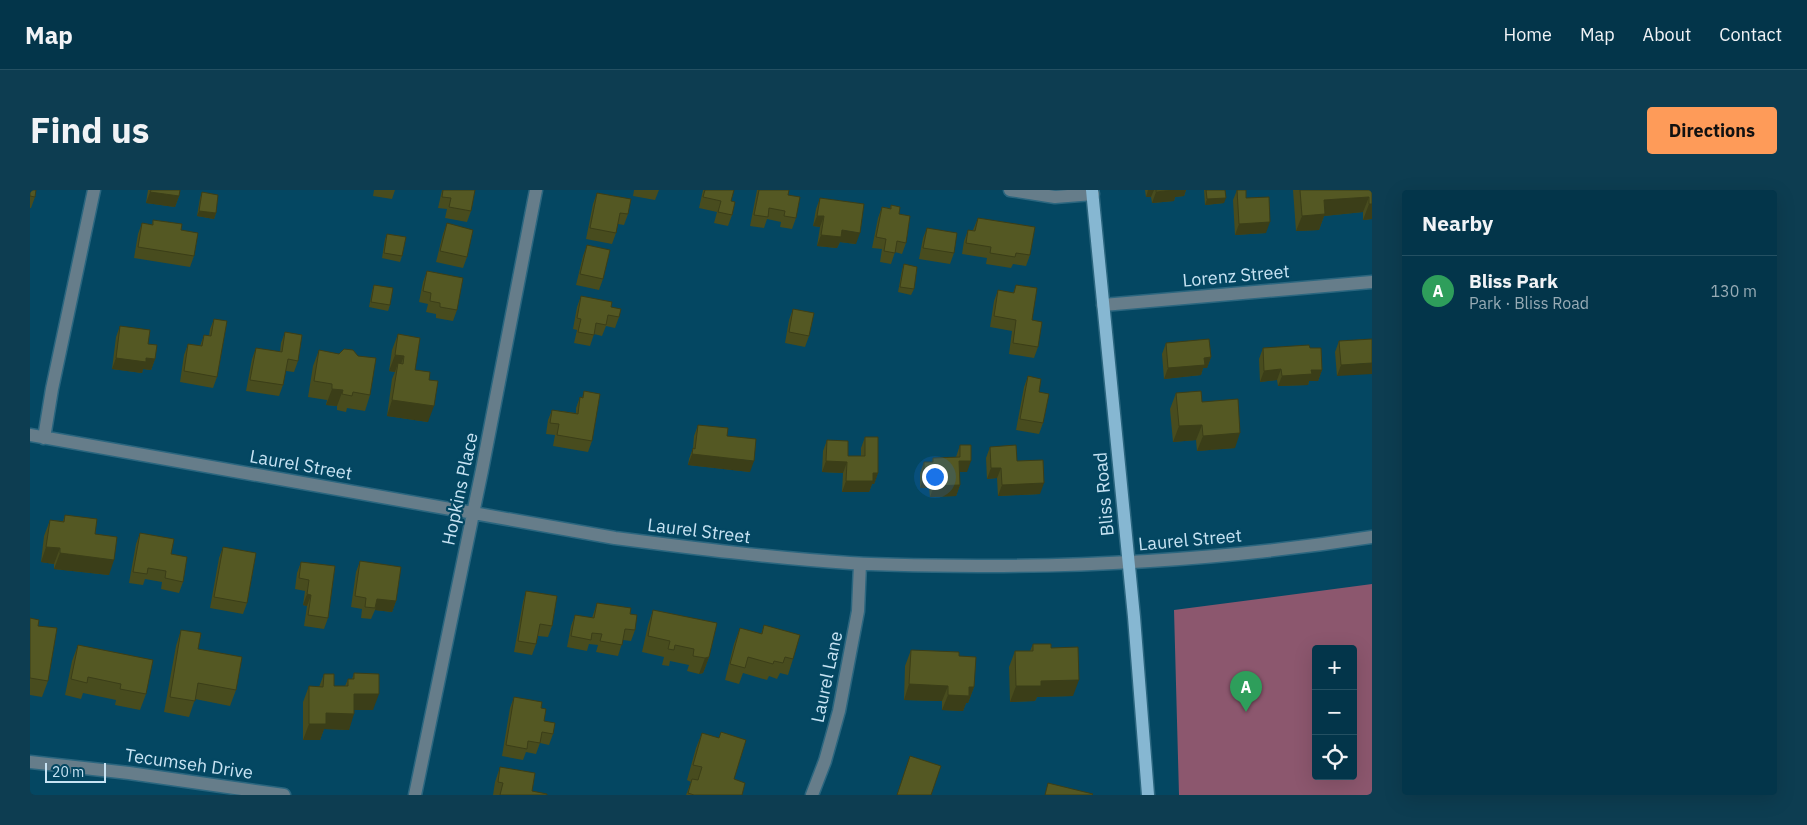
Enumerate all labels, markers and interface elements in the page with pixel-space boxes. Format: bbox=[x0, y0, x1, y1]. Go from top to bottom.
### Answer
text: Map bbox=[25, 19, 73, 51]
text: Home bbox=[1504, 23, 1552, 46]
text: Map bbox=[1580, 23, 1615, 46]
text: About bbox=[1643, 23, 1691, 46]
text: Contact bbox=[1719, 23, 1782, 46]
text: Find us bbox=[30, 107, 149, 153]
button: Directions bbox=[1647, 107, 1777, 154]
text: Nearby bbox=[1422, 209, 1493, 237]
street label: Lorenz Street bbox=[1181, 259, 1291, 292]
text: Bliss Park bbox=[1469, 269, 1558, 293]
text: A bbox=[1433, 281, 1443, 301]
text: 130 m bbox=[1710, 281, 1757, 301]
text: Park · Bliss Road bbox=[1469, 293, 1589, 313]
street label: Hopkins Place bbox=[436, 430, 483, 547]
street label: Laurel Street bbox=[248, 444, 354, 485]
street label: Bliss Road bbox=[1088, 451, 1119, 537]
your location bbox=[922, 464, 948, 490]
street label: Laurel Street bbox=[646, 513, 752, 548]
street label: Laurel Street bbox=[1137, 524, 1243, 555]
street label: Laurel Lane bbox=[806, 629, 847, 725]
map controls bbox=[1312, 645, 1357, 780]
button: + bbox=[1312, 645, 1357, 690]
pin: A bbox=[1230, 671, 1262, 712]
button: − bbox=[1312, 690, 1357, 735]
button: locate bbox=[1312, 735, 1357, 780]
street label: Tecumseh Drive bbox=[124, 743, 255, 784]
scale bar bbox=[45, 760, 106, 783]
text: 20 m bbox=[52, 763, 84, 781]

